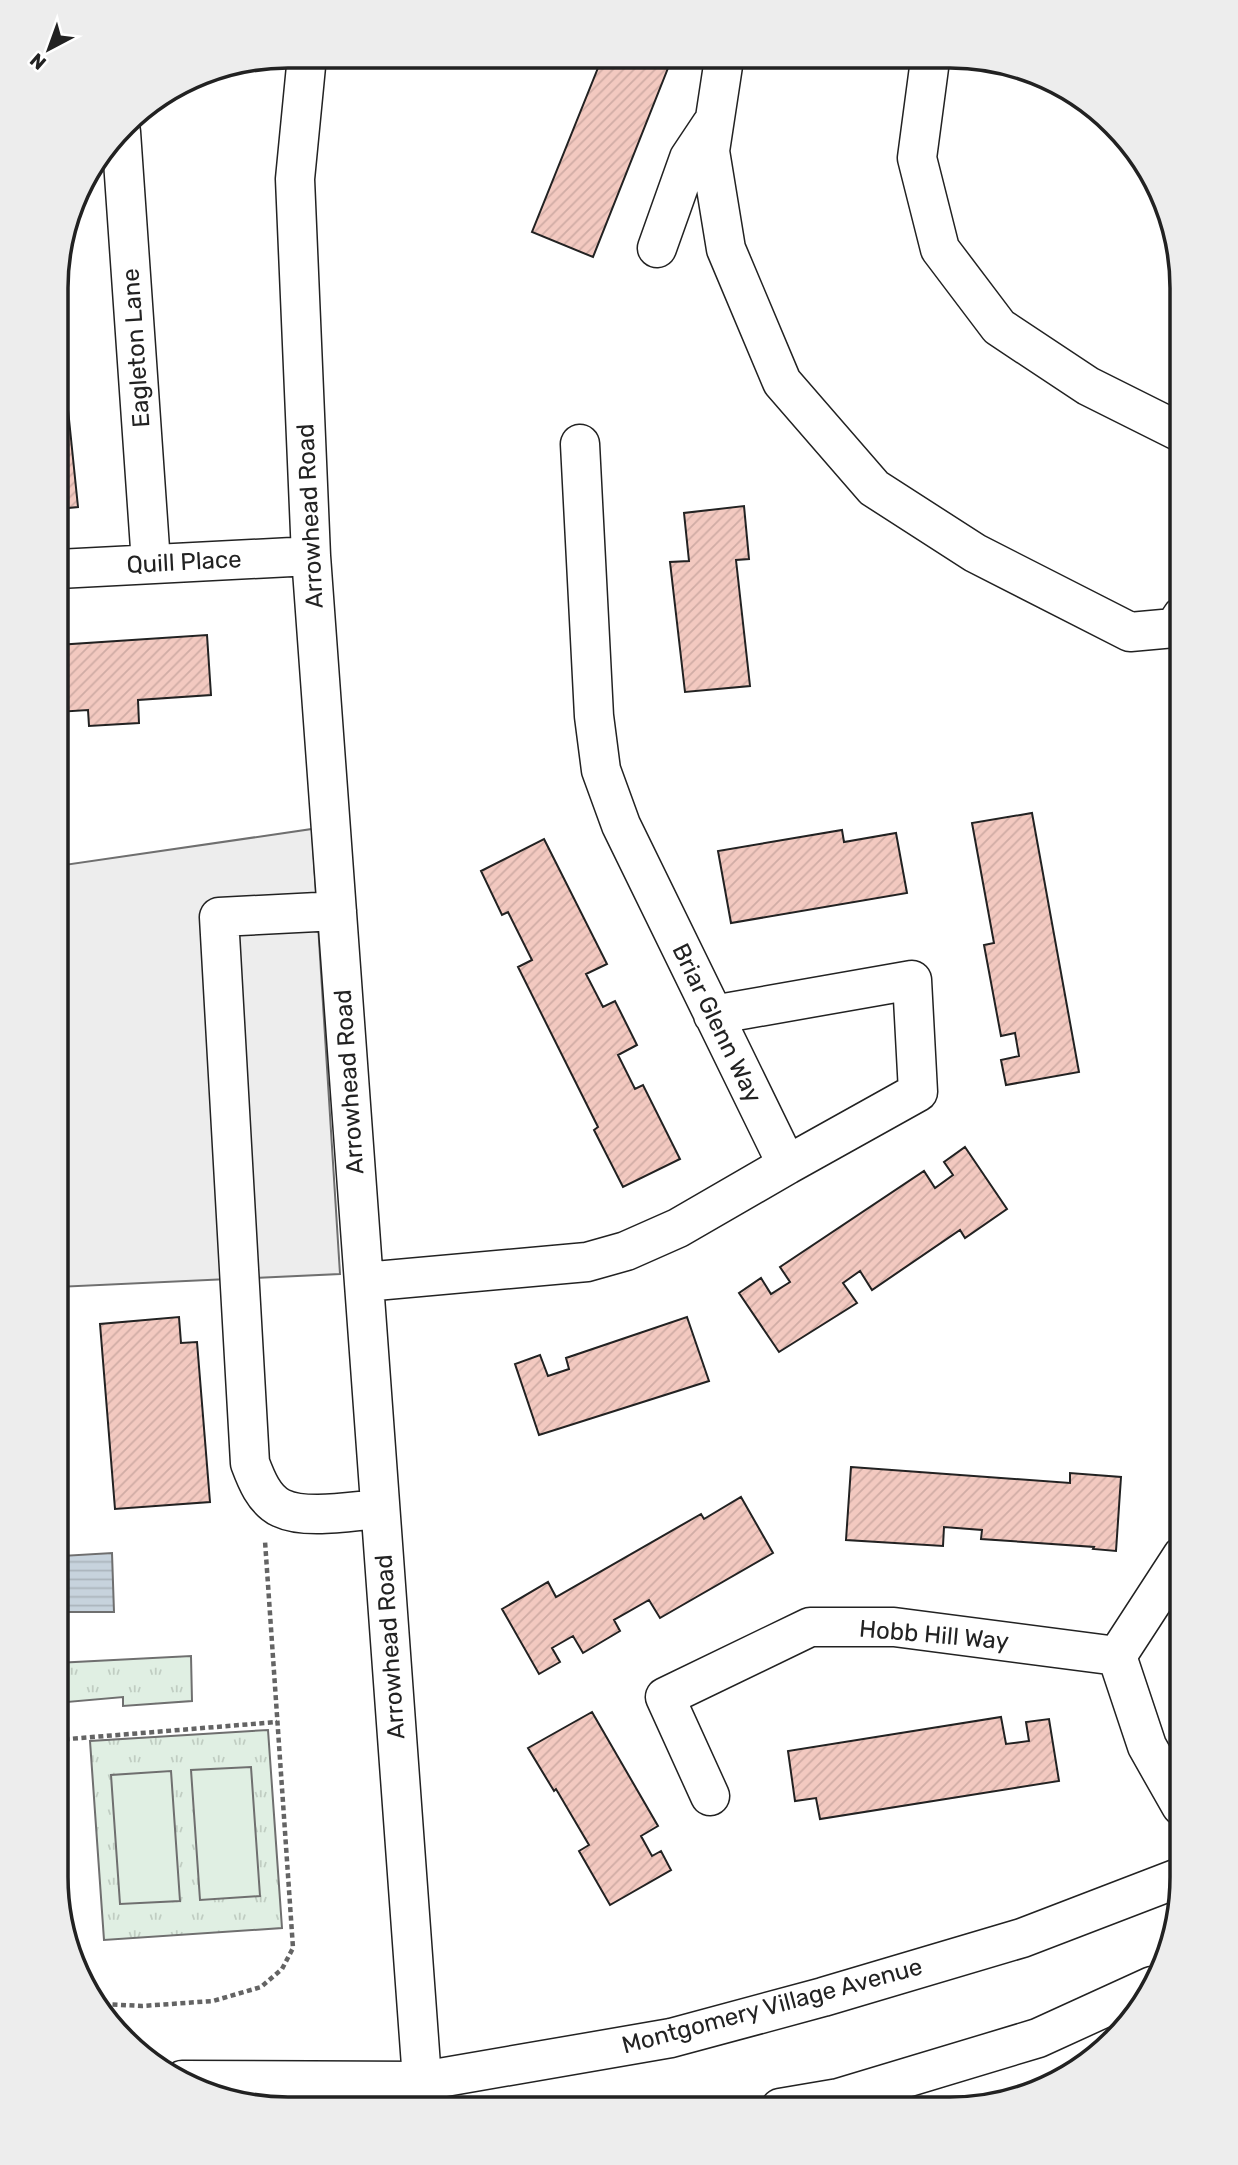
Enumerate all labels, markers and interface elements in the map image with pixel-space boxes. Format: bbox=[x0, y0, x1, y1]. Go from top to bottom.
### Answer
north arrow bbox=[14, 14, 84, 84]
text: N bbox=[25, 48, 51, 75]
street label: Eagleton Lane bbox=[116, 267, 156, 429]
street label: Arrowhead Road bbox=[291, 423, 329, 609]
street label: Quill Place bbox=[126, 545, 242, 579]
street label: Briar Glenn Way bbox=[666, 939, 768, 1107]
street label: Arrowhead Road bbox=[329, 989, 369, 1175]
street label: Arrowhead Road bbox=[370, 1554, 410, 1740]
street label: Hobb Hill Way bbox=[858, 1615, 1010, 1655]
street label: Montgomery Village Avenue bbox=[619, 1952, 925, 2060]

